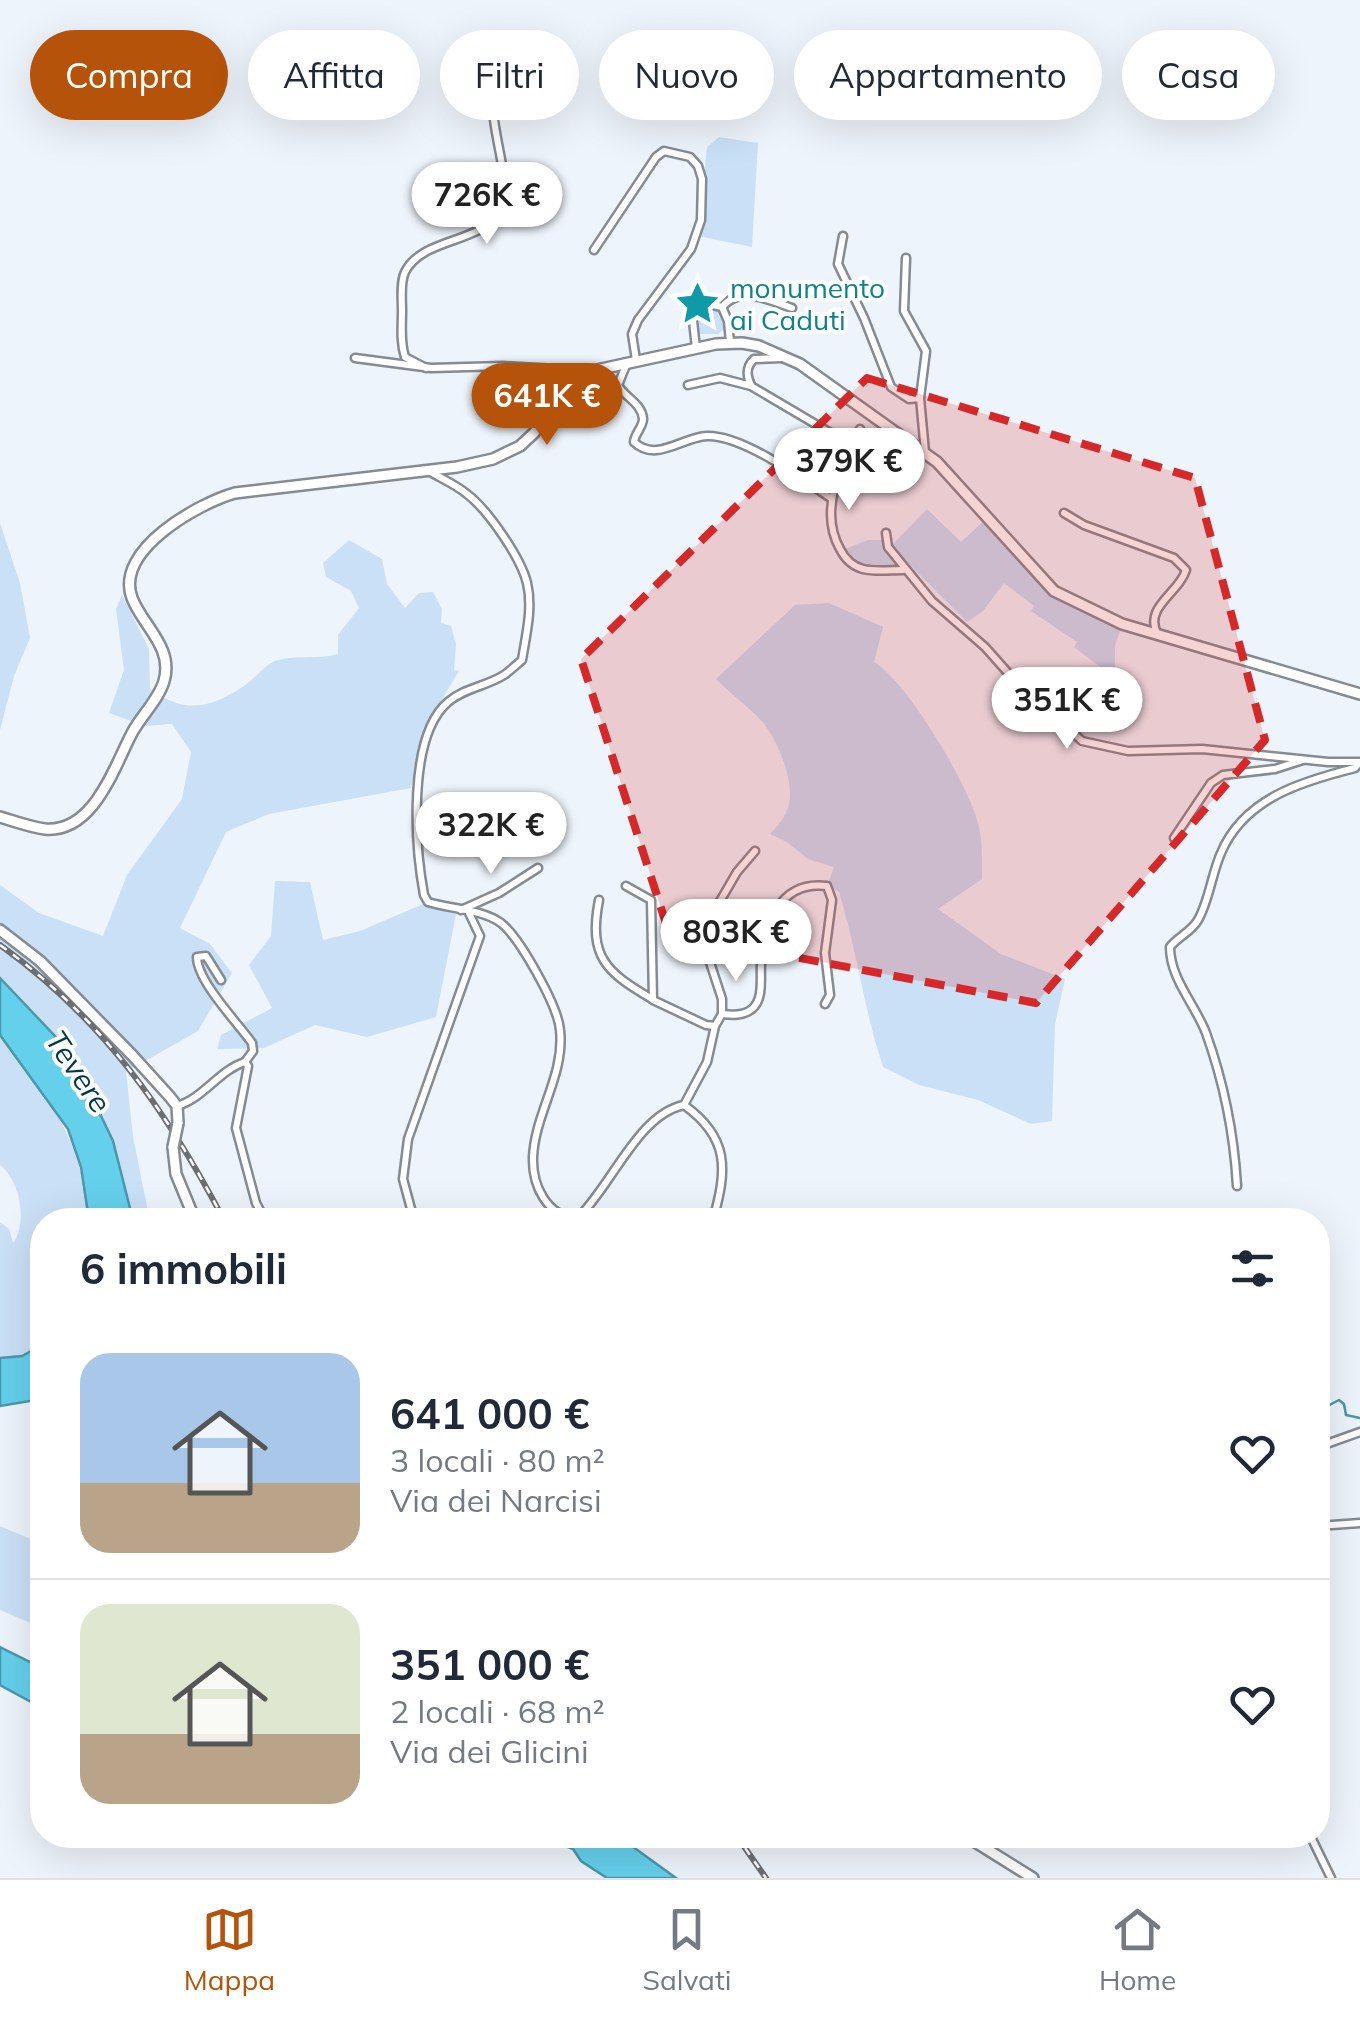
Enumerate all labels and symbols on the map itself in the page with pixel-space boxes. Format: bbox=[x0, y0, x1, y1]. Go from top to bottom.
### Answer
pin: 726K € bbox=[406, 162, 568, 247]
place label: monumento ai Caduti bbox=[730, 270, 885, 337]
place icon: monumento ai Caduti bbox=[673, 280, 721, 328]
pin: 641K € bbox=[466, 363, 628, 448]
pin: 379K € bbox=[768, 428, 930, 513]
pin: 351K € bbox=[986, 667, 1148, 752]
pin: 322K € bbox=[410, 792, 572, 877]
pin: 803K € bbox=[655, 899, 817, 984]
water label: Tevere bbox=[38, 1023, 120, 1120]

